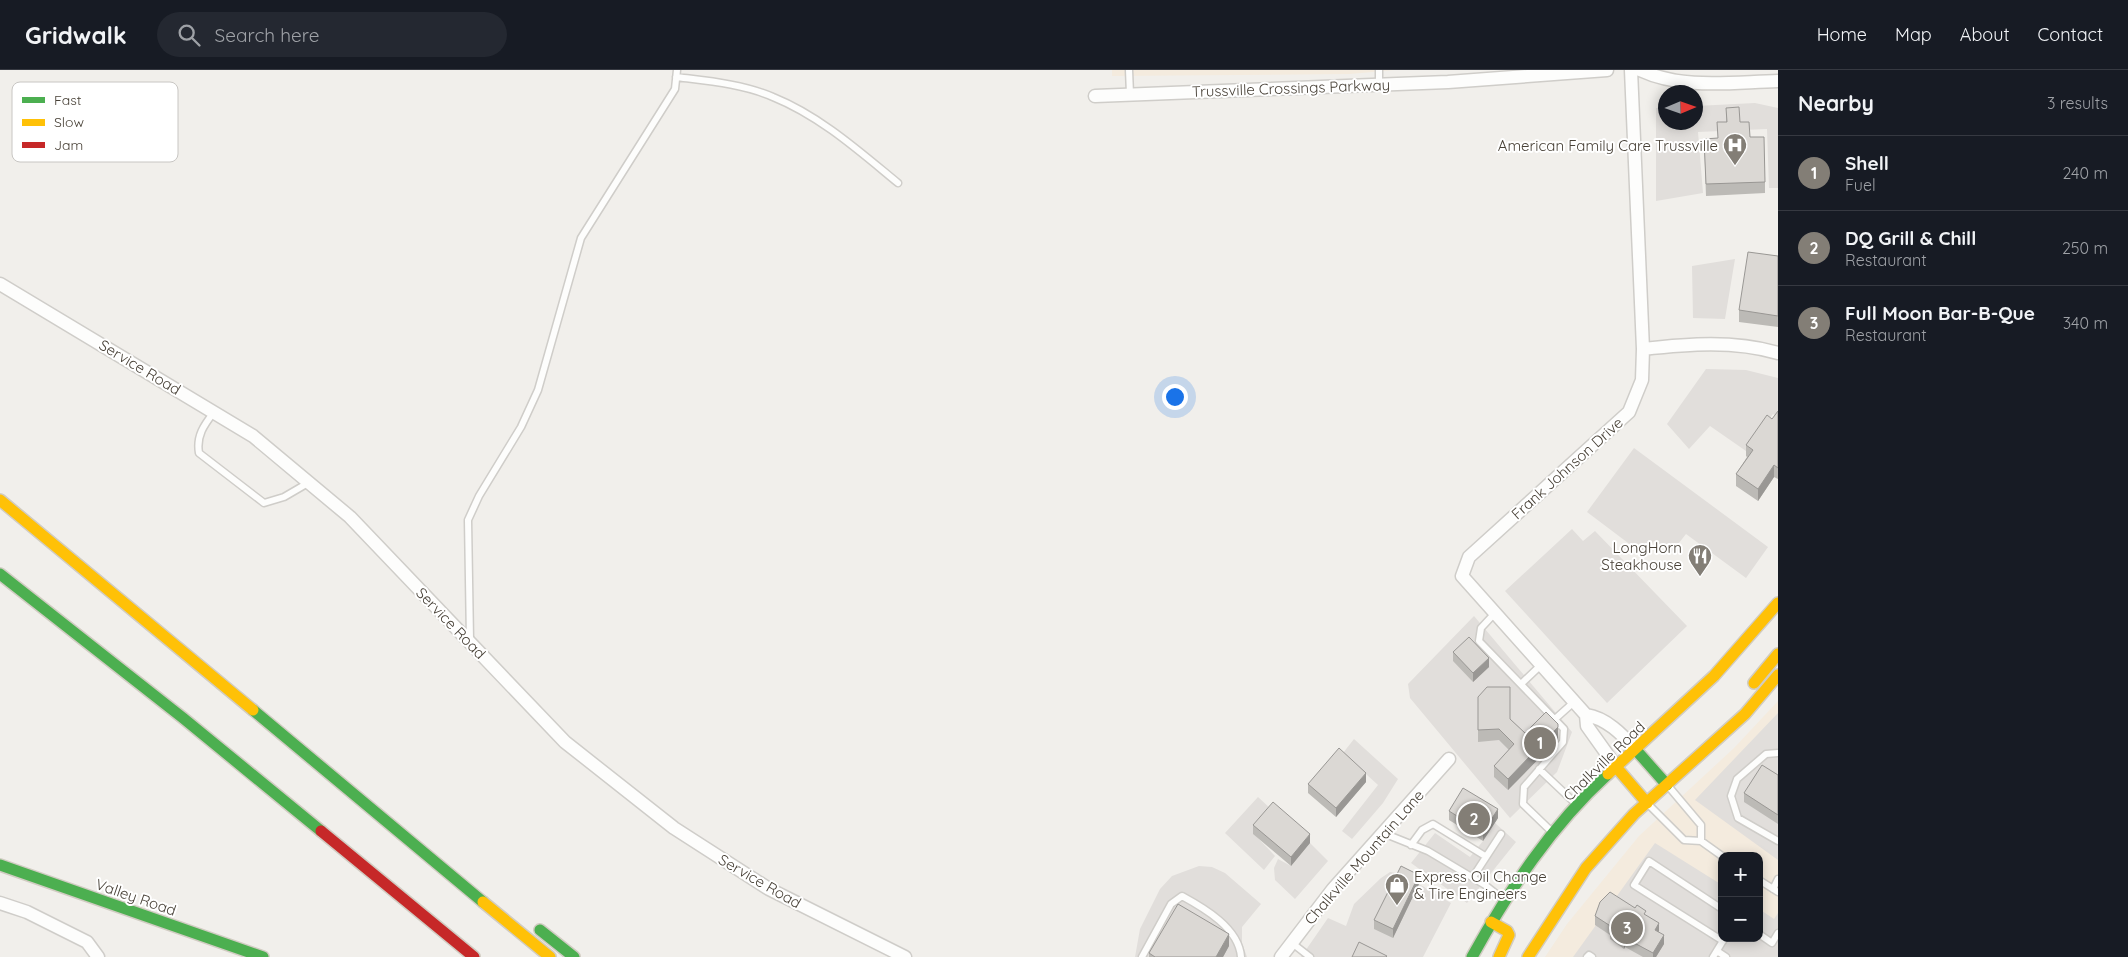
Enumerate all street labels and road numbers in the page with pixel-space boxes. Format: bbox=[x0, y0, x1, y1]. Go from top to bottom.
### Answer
street label: Trussville Crossings Parkway bbox=[1192, 75, 1390, 101]
street label: Service Road bbox=[96, 335, 184, 399]
street label: Frank Johnson Drive bbox=[1507, 413, 1627, 523]
street label: Service Road bbox=[412, 583, 490, 663]
street label: Chalkville Road bbox=[1559, 717, 1649, 805]
street label: Chalkville Mountain Lane bbox=[1300, 786, 1428, 928]
street label: Service Road bbox=[715, 850, 805, 912]
street label: Valley Road bbox=[93, 874, 179, 920]

